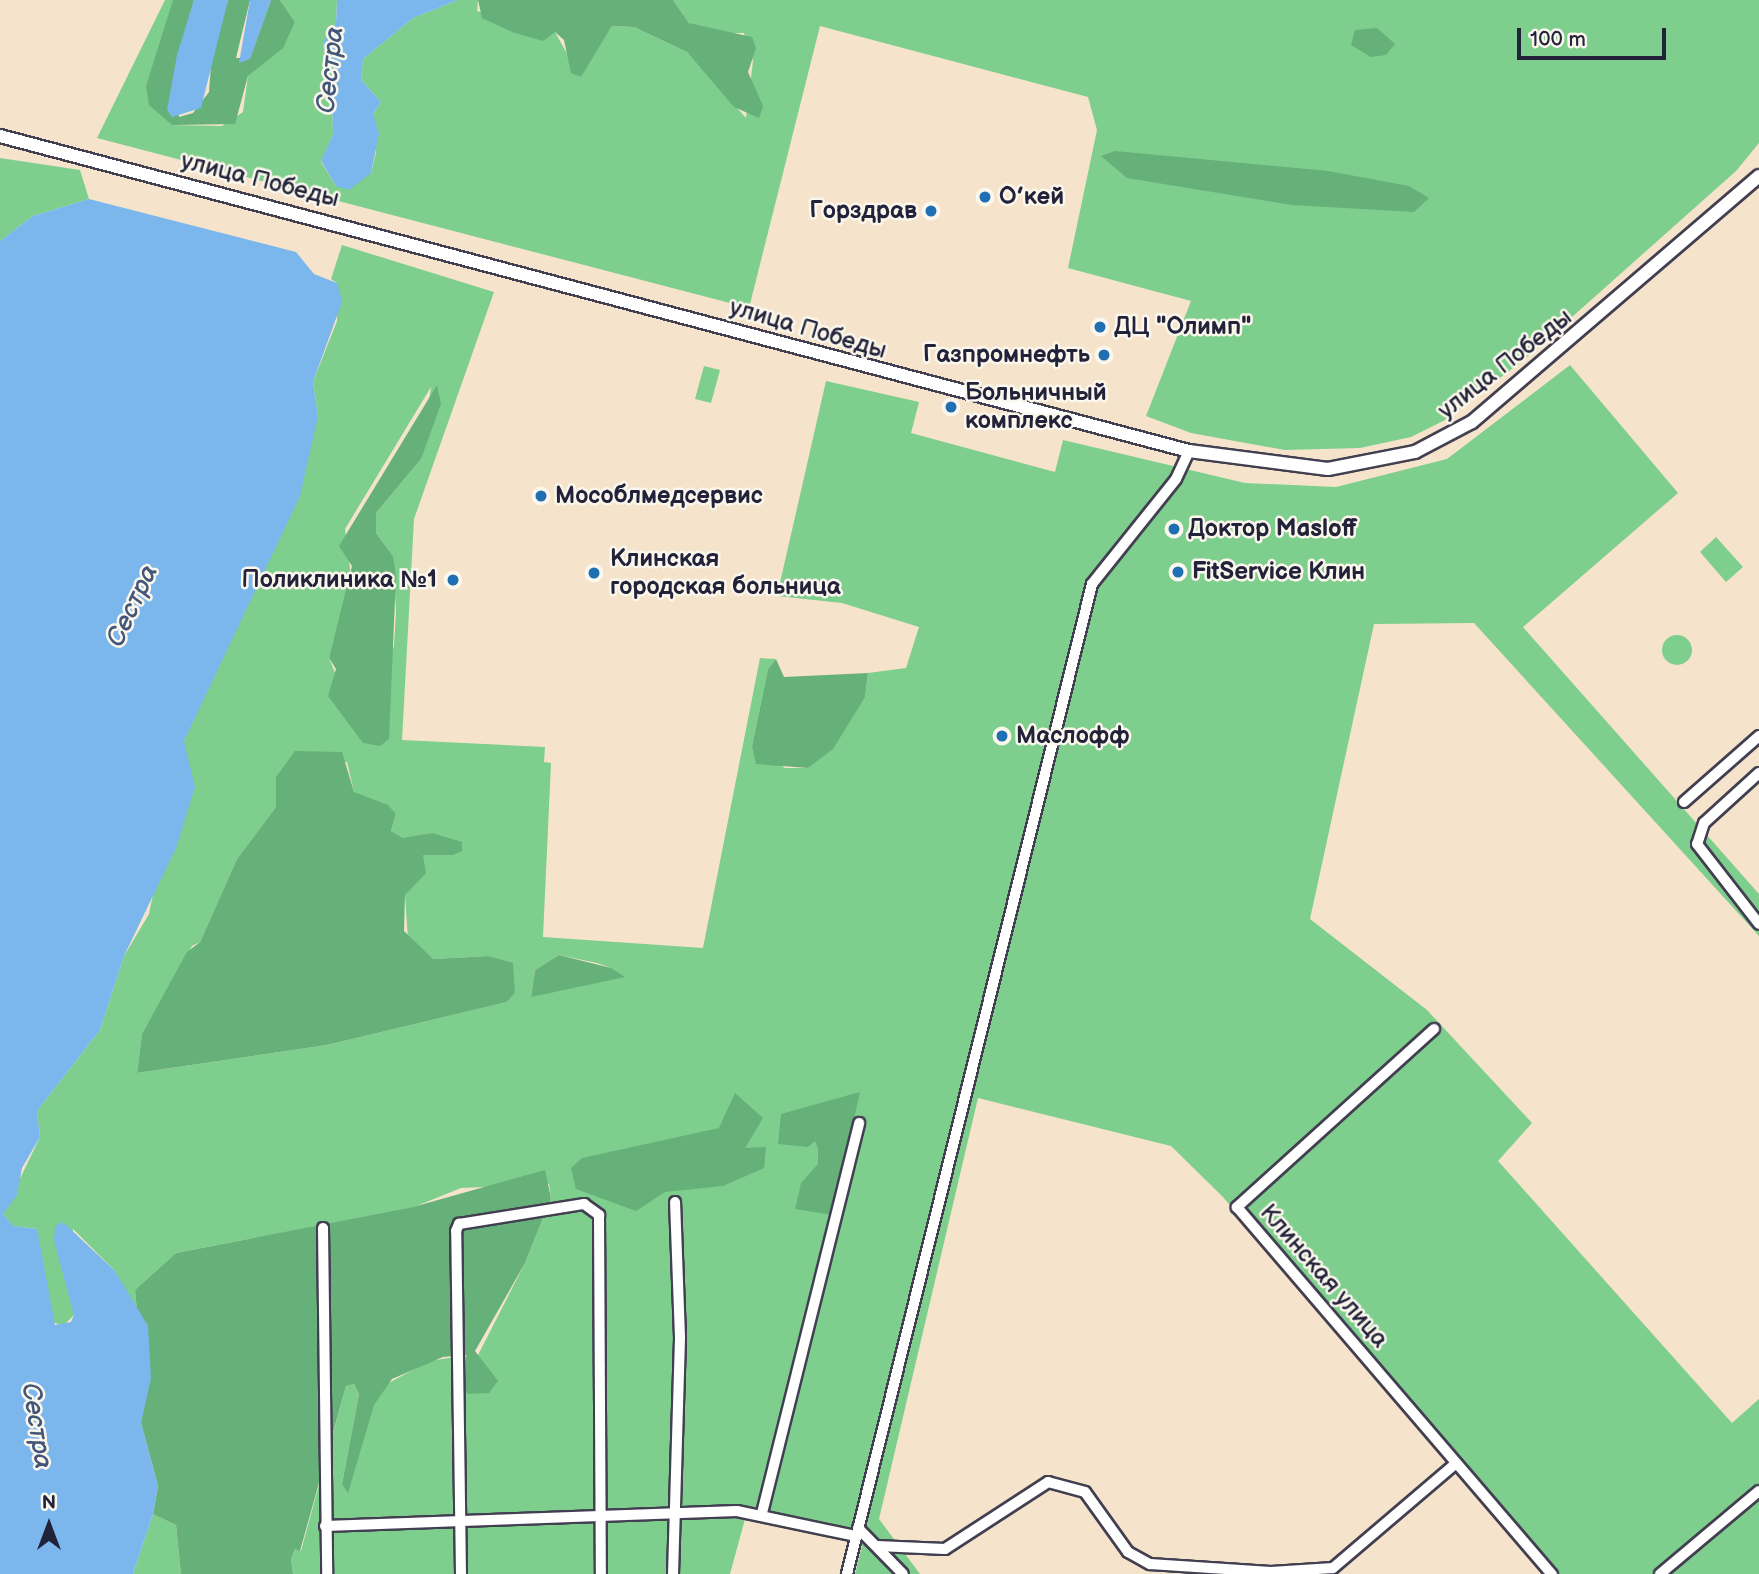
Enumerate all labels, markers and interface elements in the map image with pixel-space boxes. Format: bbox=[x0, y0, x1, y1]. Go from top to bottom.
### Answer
scale bar bbox=[1521, 14, 1670, 58]
water label: Сестра bbox=[311, 25, 351, 115]
text: 100 m bbox=[1530, 27, 1586, 52]
street label: улица Победы bbox=[178, 146, 342, 214]
place label: О’кей bbox=[999, 183, 1064, 211]
marker: О’кей bbox=[977, 189, 993, 205]
place label: Горздрав bbox=[809, 197, 917, 225]
marker: Горздрав bbox=[923, 203, 939, 219]
street label: улица Победы bbox=[726, 293, 890, 365]
street label: улица Победы bbox=[1432, 303, 1578, 425]
place label: ДЦ "Олимп" bbox=[1114, 313, 1251, 341]
marker: ДЦ "Олимп" bbox=[1092, 319, 1108, 335]
place label: Газпромнефть bbox=[923, 341, 1090, 369]
marker: Газпромнефть bbox=[1096, 347, 1112, 363]
place label: Больничный комплекс bbox=[965, 379, 1107, 435]
marker: Больничный комплекс bbox=[943, 399, 959, 415]
place label: Мособлмедсервис bbox=[555, 482, 763, 510]
marker: Мособлмедсервис bbox=[533, 488, 549, 504]
place label: Доктор Masloff bbox=[1188, 515, 1357, 543]
marker: Доктор Masloff bbox=[1166, 521, 1182, 537]
place label: Клинская городская больница bbox=[610, 545, 841, 601]
place label: FitService Клин bbox=[1192, 558, 1365, 586]
water label: Сестра bbox=[100, 560, 166, 652]
marker: Клинская городская больница bbox=[584, 563, 604, 583]
marker: FitService Клин bbox=[1170, 564, 1186, 580]
place label: Поликлиника №1 bbox=[242, 566, 437, 594]
marker: Поликлиника №1 bbox=[443, 570, 463, 590]
place label: Маслофф bbox=[1016, 722, 1130, 750]
marker: Маслофф bbox=[994, 728, 1010, 744]
street label: Клинская улица bbox=[1254, 1198, 1394, 1354]
water label: Сестра bbox=[14, 1381, 58, 1471]
north arrow bbox=[14, 1490, 84, 1560]
text: N bbox=[42, 1492, 56, 1515]

